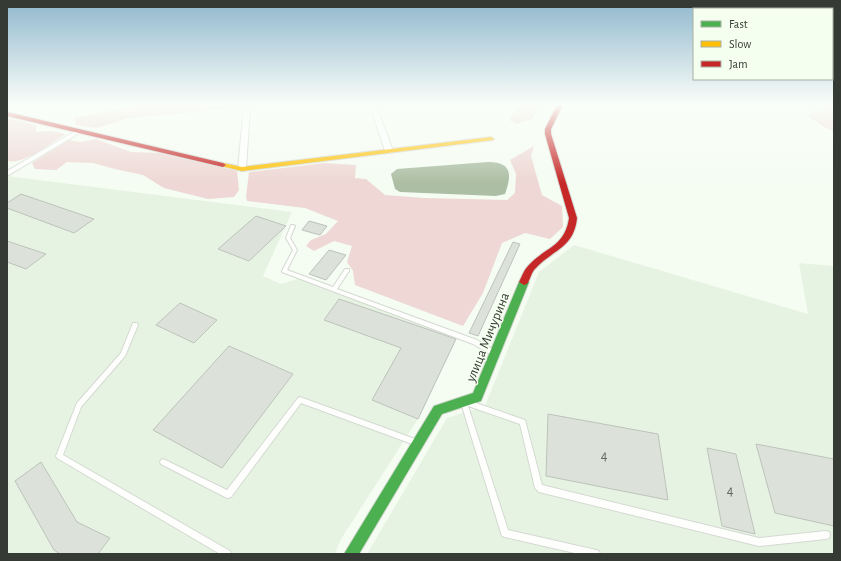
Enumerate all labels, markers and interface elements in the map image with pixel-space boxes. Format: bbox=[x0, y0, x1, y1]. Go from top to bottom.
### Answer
legend bbox=[693, 8, 833, 80]
text: Fast bbox=[729, 18, 748, 30]
text: Slow bbox=[729, 38, 751, 50]
text: Jam bbox=[729, 58, 748, 70]
street label: улица Мичурина bbox=[463, 290, 512, 385]
house number: 4 bbox=[601, 449, 608, 463]
house number: 4 bbox=[727, 484, 734, 498]

